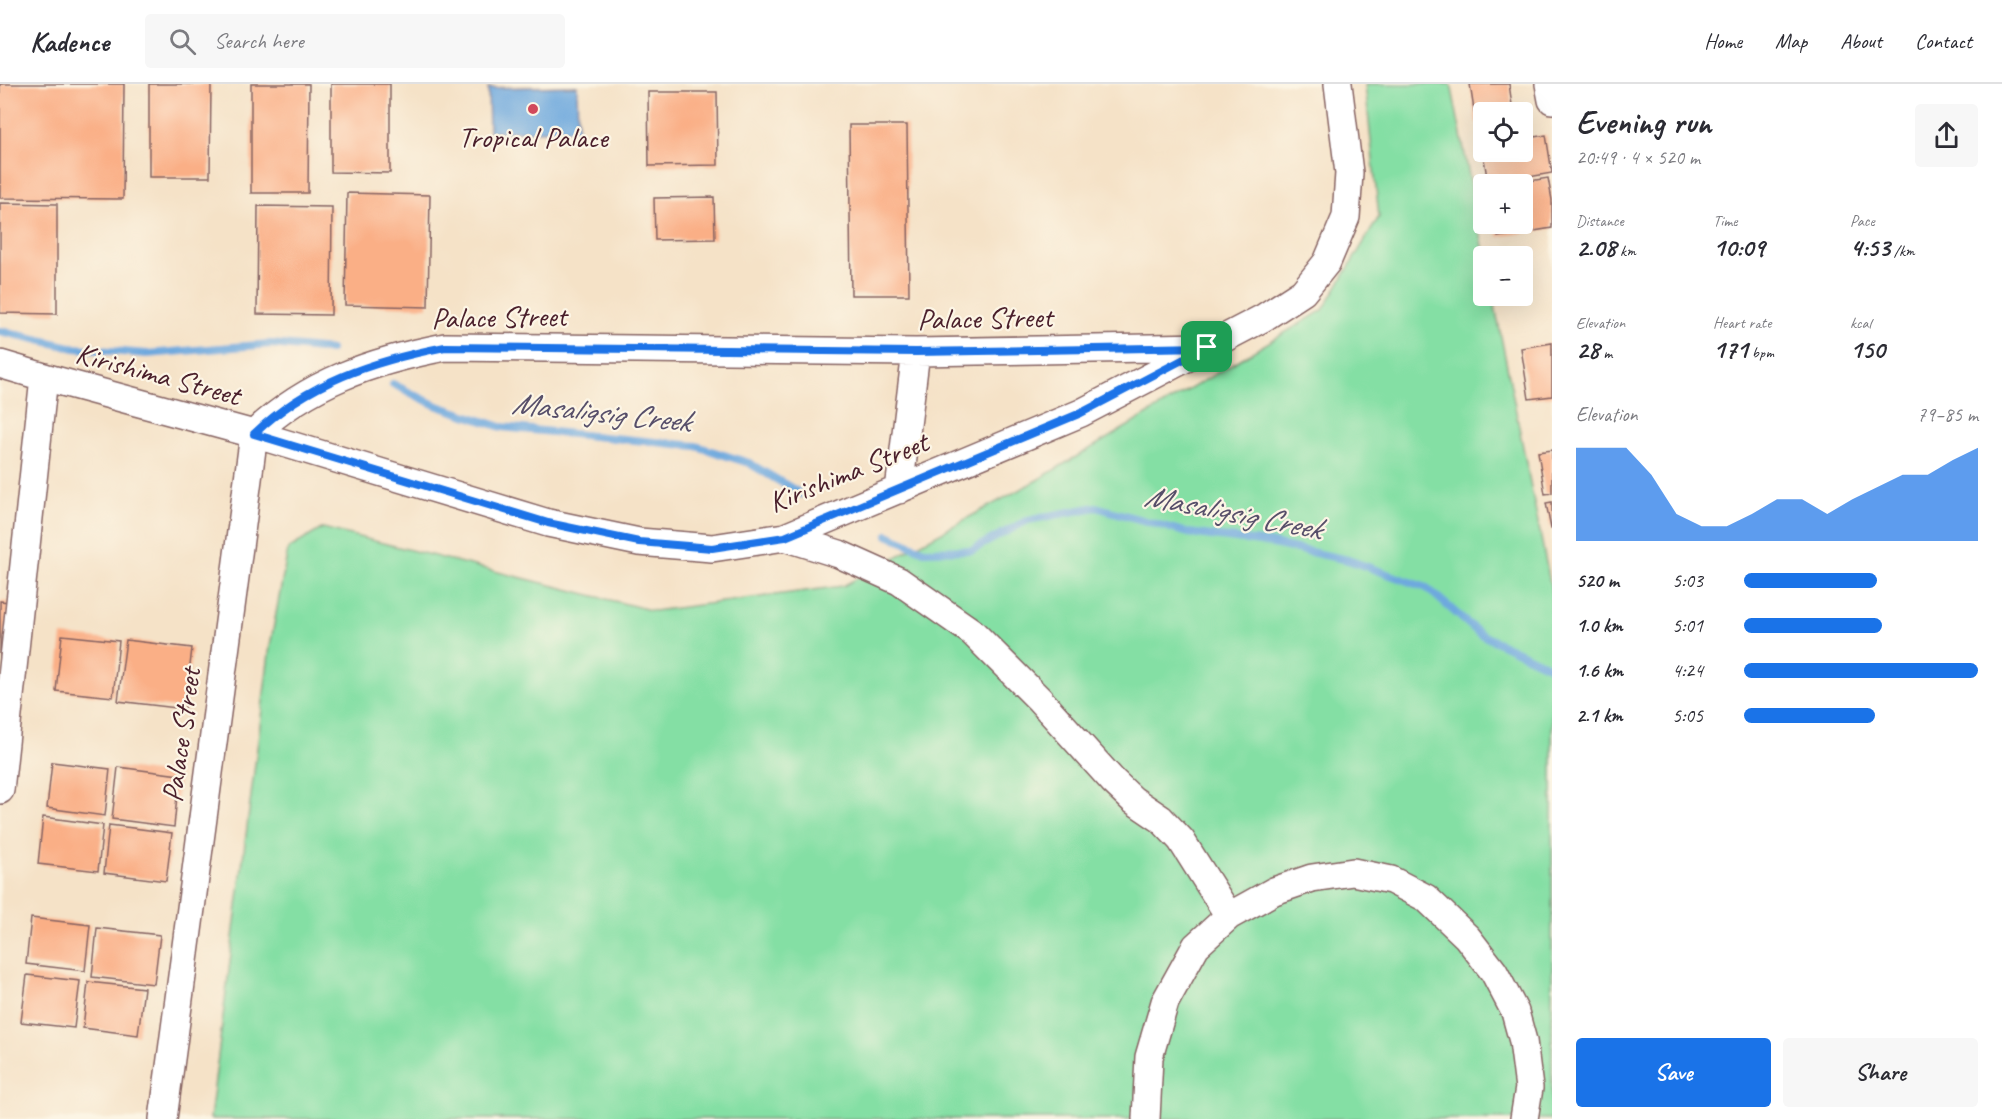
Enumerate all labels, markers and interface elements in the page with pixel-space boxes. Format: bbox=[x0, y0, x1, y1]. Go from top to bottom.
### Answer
search box bbox=[145, 14, 565, 68]
text: Kadence bbox=[30, 24, 109, 59]
icon: search bbox=[166, 25, 199, 58]
text: Search here bbox=[214, 27, 304, 55]
text: Home bbox=[1704, 28, 1742, 54]
text: Map bbox=[1775, 28, 1807, 54]
text: About bbox=[1840, 28, 1882, 54]
text: Contact bbox=[1915, 28, 1972, 54]
text: Evening run bbox=[1576, 101, 1711, 143]
marker: Tropical Palace bbox=[526, 102, 540, 116]
map controls bbox=[1473, 102, 1533, 306]
button: locate bbox=[1473, 102, 1533, 162]
button: share bbox=[1915, 104, 1978, 167]
place label: Tropical Palace bbox=[458, 118, 610, 156]
text: 20:49 · 4 × 520 m bbox=[1576, 145, 1700, 170]
button: + bbox=[1473, 174, 1533, 234]
text: Distance bbox=[1576, 211, 1624, 231]
text: Time bbox=[1713, 211, 1737, 231]
text: Pace bbox=[1850, 211, 1875, 231]
text: 2.08 bbox=[1576, 231, 1616, 264]
text: 10:09 bbox=[1713, 231, 1765, 264]
text: 4:53 bbox=[1850, 231, 1890, 264]
text: km bbox=[1616, 241, 1636, 261]
text: /km bbox=[1890, 241, 1915, 261]
button: − bbox=[1473, 246, 1533, 306]
street label: Palace Street bbox=[431, 297, 570, 337]
street label: Palace Street bbox=[917, 298, 1056, 338]
text: Elevation bbox=[1576, 313, 1625, 333]
text: Heart rate bbox=[1713, 313, 1771, 333]
text: kcal bbox=[1850, 313, 1871, 333]
pin bbox=[1181, 321, 1232, 372]
icon: arrive bbox=[1190, 330, 1223, 363]
text: 28 bbox=[1576, 333, 1599, 366]
text: 171 bbox=[1713, 333, 1748, 366]
text: 150 bbox=[1850, 333, 1885, 366]
street label: Kirishima Street bbox=[72, 334, 247, 415]
text: m bbox=[1599, 343, 1612, 363]
text: bpm bbox=[1748, 343, 1774, 363]
water label: Masaligsig Creek bbox=[510, 382, 697, 442]
text: Elevation bbox=[1576, 402, 1638, 427]
text: 79–85 m bbox=[1917, 402, 1978, 427]
street label: Kirishima Street bbox=[763, 422, 936, 521]
water label: Masaligsig Creek bbox=[1141, 475, 1330, 550]
text: 520 m bbox=[1576, 568, 1619, 593]
text: 5:03 bbox=[1672, 568, 1703, 593]
text: 1.0 km bbox=[1576, 613, 1623, 638]
text: 5:01 bbox=[1672, 613, 1703, 638]
text: 1.6 km bbox=[1576, 658, 1623, 683]
text: 4:24 bbox=[1672, 658, 1703, 683]
street label: Palace Street bbox=[153, 662, 210, 805]
text: 2.1 km bbox=[1576, 703, 1623, 728]
text: 5:05 bbox=[1672, 703, 1703, 728]
button: Save bbox=[1576, 1038, 1771, 1107]
button: Share bbox=[1783, 1038, 1978, 1107]

